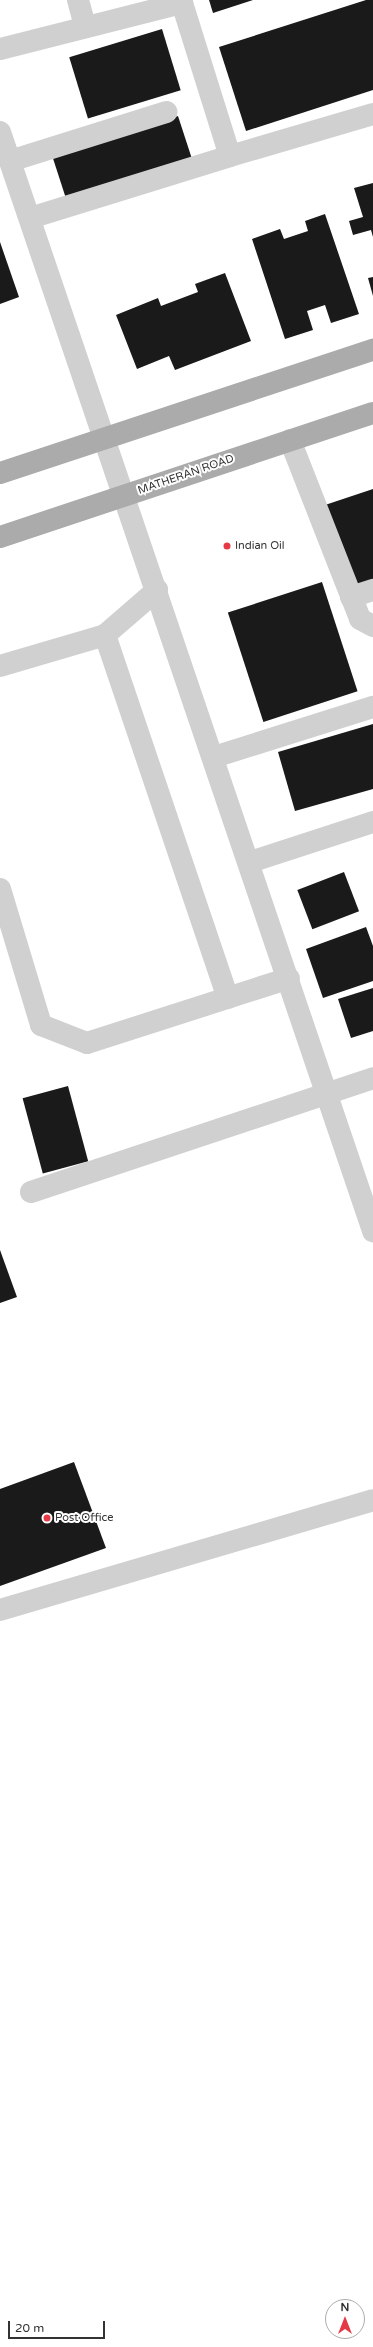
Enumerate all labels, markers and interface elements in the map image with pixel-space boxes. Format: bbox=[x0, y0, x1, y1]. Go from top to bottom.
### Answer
street label: MATHERAN ROAD bbox=[136, 452, 236, 498]
place label: Indian Oil bbox=[235, 539, 284, 553]
marker: Indian Oil bbox=[222, 541, 232, 551]
place label: Post Office bbox=[55, 1511, 114, 1525]
marker: Post Office bbox=[42, 1513, 52, 1523]
north arrow bbox=[325, 2299, 365, 2339]
text: N bbox=[341, 2301, 349, 2314]
scale bar bbox=[10, 2313, 107, 2339]
text: 20 m bbox=[15, 2321, 44, 2335]

